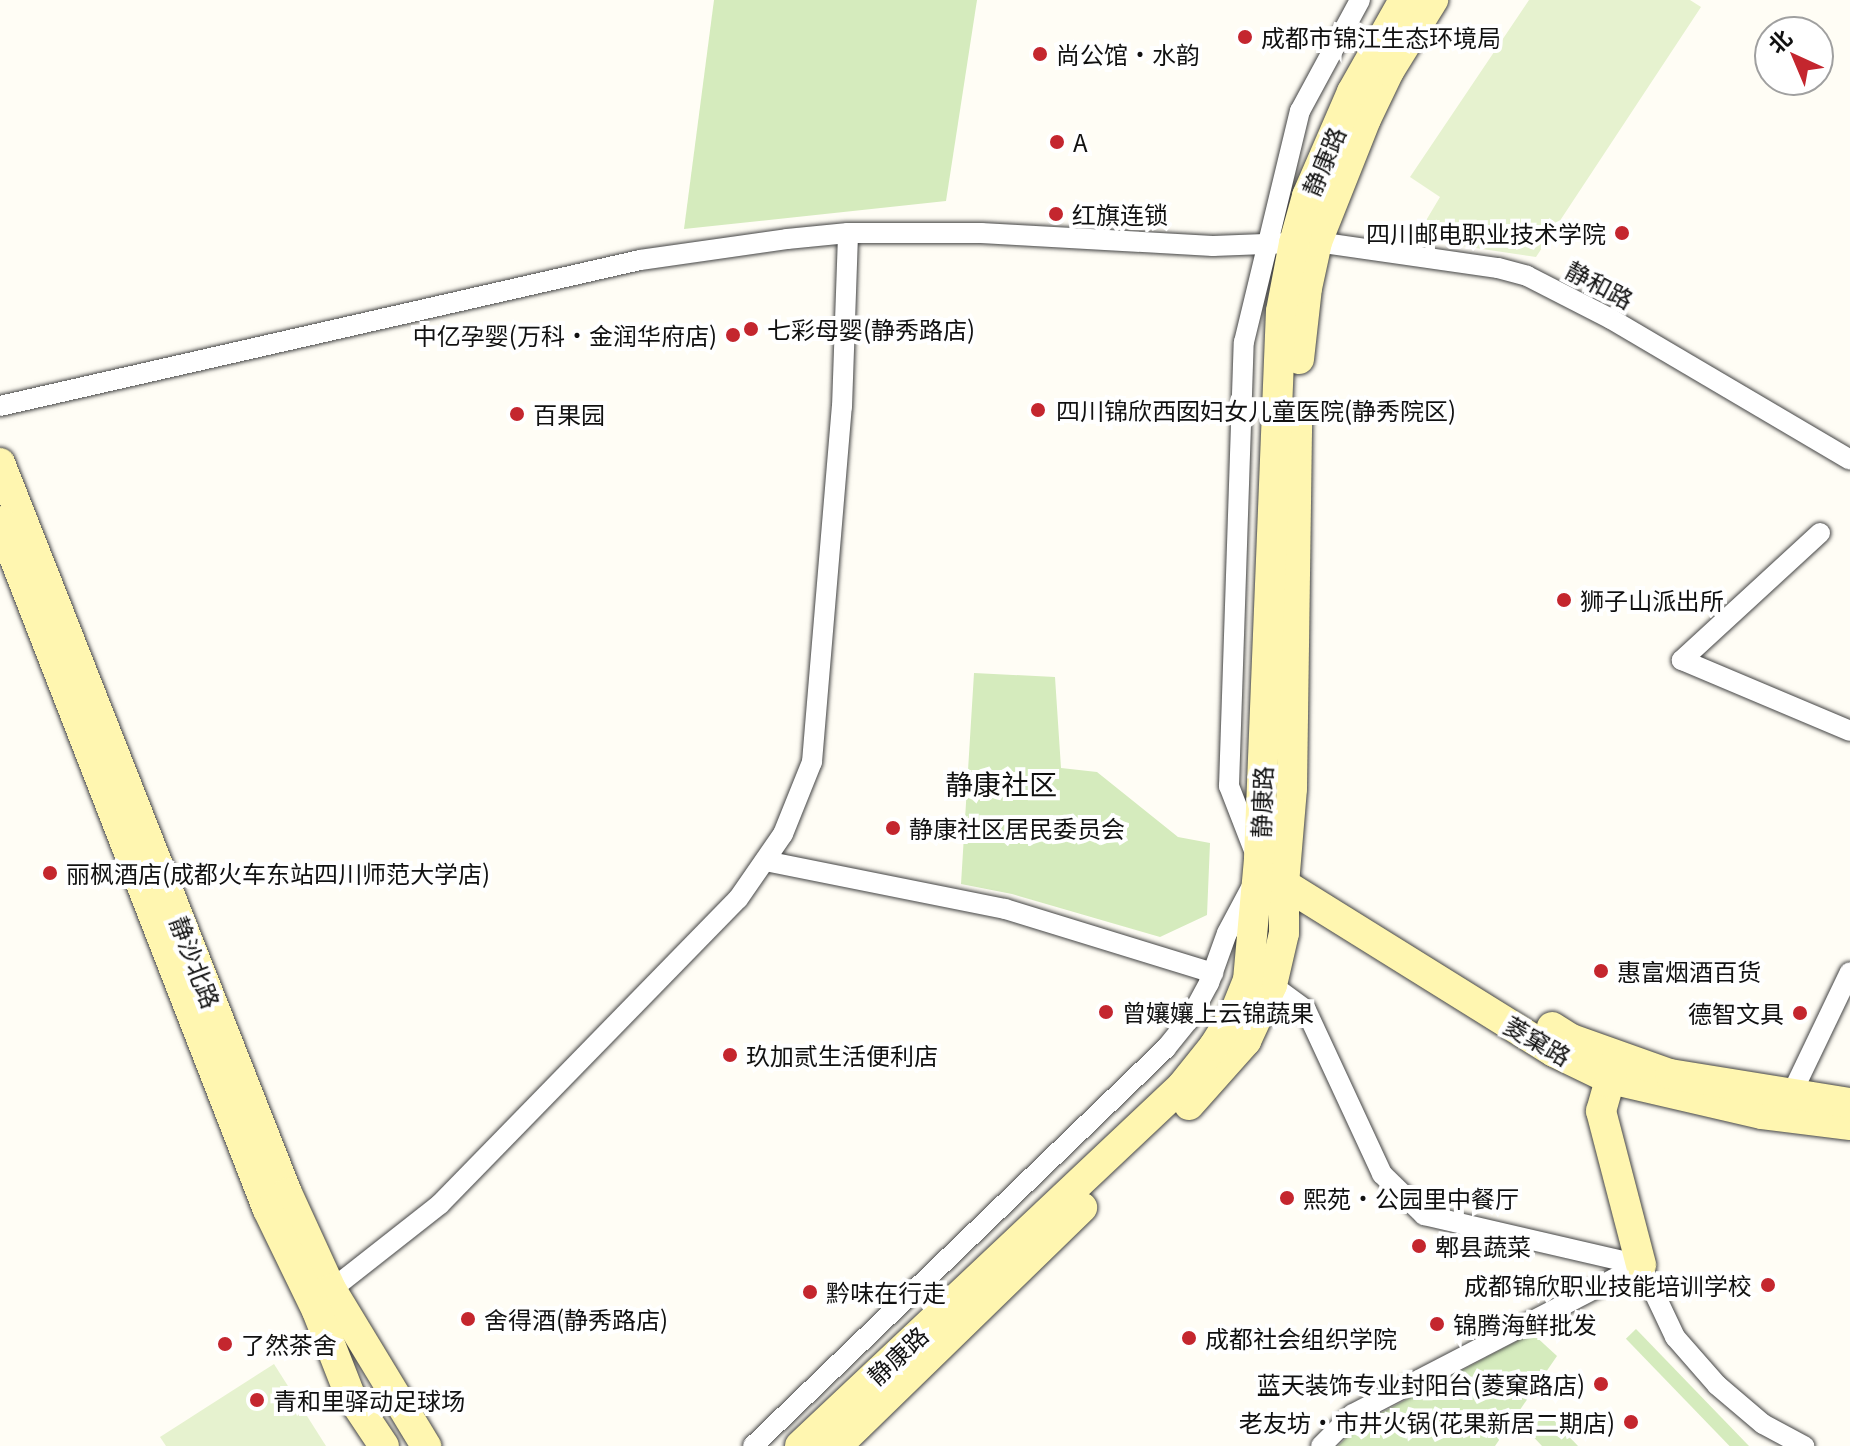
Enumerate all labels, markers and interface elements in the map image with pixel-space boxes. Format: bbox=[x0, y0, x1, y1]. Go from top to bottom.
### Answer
north arrow bbox=[1754, 16, 1834, 96]
text: 北 bbox=[1760, 21, 1798, 59]
place label: 成都市锦江生态环境局 bbox=[1261, 23, 1501, 51]
marker: 成都市锦江生态环境局 bbox=[1236, 28, 1254, 46]
place label: 尚公馆·水韵 bbox=[1056, 40, 1200, 68]
marker: 尚公馆·水韵 bbox=[1031, 45, 1049, 63]
street label: 静康路 bbox=[1296, 122, 1350, 200]
place label: A bbox=[1073, 128, 1088, 156]
marker: A bbox=[1048, 133, 1066, 151]
place label: 红旗连锁 bbox=[1072, 200, 1168, 228]
marker: 红旗连锁 bbox=[1047, 205, 1065, 223]
place label: 四川邮电职业技术学院 bbox=[1366, 219, 1606, 247]
marker: 四川邮电职业技术学院 bbox=[1613, 224, 1631, 242]
street label: 静和路 bbox=[1561, 254, 1639, 314]
place label: 七彩母婴(静秀路店) bbox=[767, 315, 975, 343]
marker: 七彩母婴(静秀路店) bbox=[742, 320, 760, 338]
place label: 中亿孕婴(万科·金润华府店) bbox=[413, 321, 717, 349]
marker: 中亿孕婴(万科·金润华府店) bbox=[724, 326, 742, 344]
place label: 四川锦欣西囡妇女儿童医院(静秀院区) bbox=[1056, 396, 1456, 424]
marker: 四川锦欣西囡妇女儿童医院(静秀院区) bbox=[1027, 399, 1049, 421]
place label: 百果园 bbox=[533, 400, 605, 428]
marker: 百果园 bbox=[508, 405, 526, 423]
place label: 狮子山派出所 bbox=[1580, 586, 1724, 614]
marker: 狮子山派出所 bbox=[1555, 591, 1573, 609]
district label: 静康社区 bbox=[945, 766, 1057, 800]
street label: 静康路 bbox=[1245, 766, 1277, 838]
place label: 静康社区居民委员会 bbox=[909, 814, 1125, 842]
marker: 静康社区居民委员会 bbox=[884, 819, 902, 837]
place label: 丽枫酒店(成都火车东站四川师范大学店) bbox=[66, 859, 490, 887]
marker: 丽枫酒店(成都火车东站四川师范大学店) bbox=[41, 864, 59, 882]
street label: 静沙北路 bbox=[165, 912, 227, 1012]
place label: 惠富烟酒百货 bbox=[1617, 957, 1761, 985]
marker: 惠富烟酒百货 bbox=[1592, 962, 1610, 980]
place label: 曾孃孃上云锦蔬果 bbox=[1122, 998, 1314, 1026]
place label: 德智文具 bbox=[1688, 999, 1784, 1027]
marker: 曾孃孃上云锦蔬果 bbox=[1097, 1003, 1115, 1021]
marker: 德智文具 bbox=[1791, 1004, 1809, 1022]
street label: 菱窠路 bbox=[1500, 1010, 1576, 1070]
place label: 玖加贰生活便利店 bbox=[746, 1041, 938, 1069]
marker: 玖加贰生活便利店 bbox=[721, 1046, 739, 1064]
place label: 熙苑·公园里中餐厅 bbox=[1303, 1184, 1519, 1212]
marker: 熙苑·公园里中餐厅 bbox=[1278, 1189, 1296, 1207]
place label: 郫县蔬菜 bbox=[1435, 1232, 1531, 1260]
marker: 郫县蔬菜 bbox=[1410, 1237, 1428, 1255]
place label: 成都锦欣职业技能培训学校 bbox=[1464, 1271, 1752, 1299]
marker: 成都锦欣职业技能培训学校 bbox=[1759, 1276, 1777, 1294]
place label: 黔味在行走 bbox=[826, 1278, 946, 1306]
marker: 黔味在行走 bbox=[801, 1283, 819, 1301]
place label: 舍得酒(静秀路店) bbox=[484, 1305, 668, 1333]
marker: 舍得酒(静秀路店) bbox=[459, 1310, 477, 1328]
place label: 锦腾海鲜批发 bbox=[1453, 1310, 1597, 1338]
marker: 锦腾海鲜批发 bbox=[1428, 1315, 1446, 1333]
street label: 静康路 bbox=[861, 1320, 933, 1390]
place label: 成都社会组织学院 bbox=[1205, 1324, 1397, 1352]
marker: 成都社会组织学院 bbox=[1180, 1329, 1198, 1347]
place label: 了然茶舍 bbox=[241, 1330, 337, 1358]
marker: 了然茶舍 bbox=[216, 1335, 234, 1353]
place label: 蓝天装饰专业封阳台(菱窠路店) bbox=[1257, 1370, 1585, 1398]
marker: 蓝天装饰专业封阳台(菱窠路店) bbox=[1592, 1375, 1610, 1393]
place label: 青和里驿动足球场 bbox=[273, 1386, 465, 1414]
marker: 青和里驿动足球场 bbox=[248, 1391, 266, 1409]
place label: 老友坊·市井火锅(花果新居二期店) bbox=[1239, 1408, 1615, 1436]
marker: 老友坊·市井火锅(花果新居二期店) bbox=[1622, 1413, 1640, 1431]

